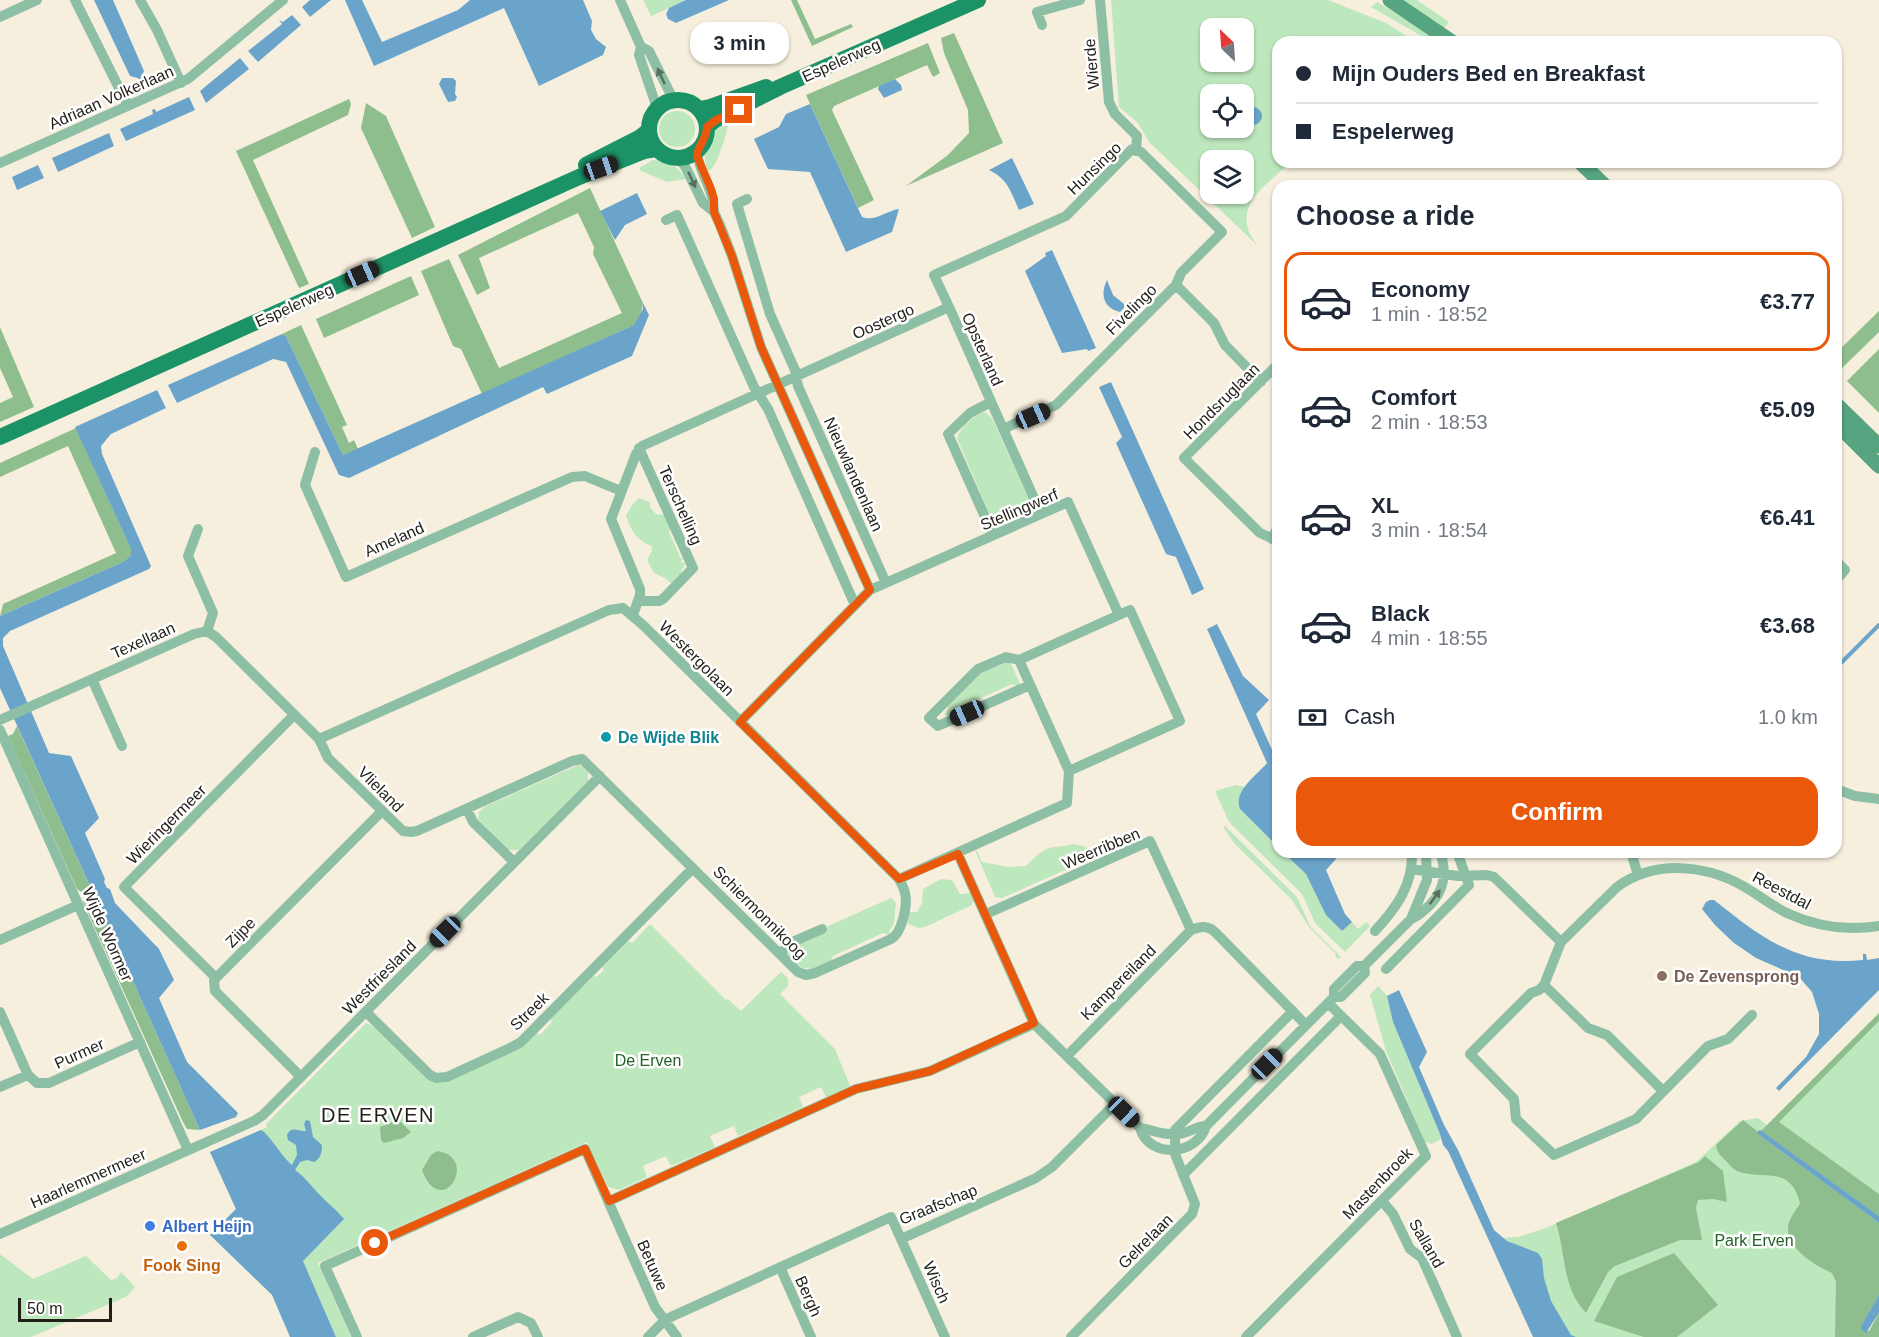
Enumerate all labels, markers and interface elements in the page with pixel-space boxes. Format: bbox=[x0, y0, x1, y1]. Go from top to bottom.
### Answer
north arrow bbox=[1200, 18, 1254, 72]
map controls bbox=[1200, 18, 1254, 204]
callout: 3 min bbox=[690, 23, 789, 65]
text: 3 min bbox=[713, 32, 766, 54]
street label: Espelerweg bbox=[800, 36, 883, 85]
street label: Wierde bbox=[1081, 38, 1102, 90]
text: Mijn Ouders Bed en Breakfast bbox=[1332, 61, 1645, 86]
street label: Adriaan Volkerlaan bbox=[46, 62, 176, 133]
one-way arrow bbox=[657, 67, 666, 84]
button: locate bbox=[1200, 84, 1254, 138]
route end bbox=[725, 96, 752, 123]
text: Espelerweg bbox=[1332, 119, 1454, 144]
street label: Hunsingo bbox=[1064, 139, 1125, 198]
button: layers bbox=[1200, 150, 1254, 204]
car bbox=[581, 154, 621, 182]
one-way arrow bbox=[687, 172, 697, 190]
text: Choose a ride bbox=[1296, 201, 1475, 231]
car bbox=[342, 258, 382, 290]
icon: car bbox=[1299, 275, 1353, 329]
text: Economy bbox=[1371, 277, 1470, 302]
street label: Espelerweg bbox=[253, 281, 336, 330]
street label: Fivelingo bbox=[1103, 281, 1160, 338]
text: €3.77 bbox=[1760, 289, 1815, 314]
street label: Oostergo bbox=[850, 300, 917, 343]
text: 1 min · 18:52 bbox=[1371, 303, 1488, 325]
street label: Opsterland bbox=[959, 310, 1006, 388]
street label: Hondsruglaan bbox=[1180, 360, 1263, 443]
icon: car bbox=[1299, 383, 1353, 437]
text: Comfort bbox=[1371, 385, 1457, 410]
text: €5.09 bbox=[1760, 397, 1815, 422]
car bbox=[1013, 400, 1053, 432]
text: 2 min · 18:53 bbox=[1371, 411, 1488, 433]
street label: Nieuwlandenlaan bbox=[821, 415, 886, 534]
street label: Terschelling bbox=[656, 463, 705, 547]
street label: Stellingwerf bbox=[978, 485, 1061, 533]
icon: car bbox=[1299, 491, 1353, 545]
text: XL bbox=[1371, 493, 1399, 518]
text: €6.41 bbox=[1760, 505, 1815, 530]
street label: Ameland bbox=[362, 519, 427, 560]
text: 3 min · 18:54 bbox=[1371, 519, 1488, 541]
icon: car bbox=[1299, 599, 1353, 653]
text: Black bbox=[1371, 601, 1430, 626]
text: €3.68 bbox=[1760, 613, 1815, 638]
street label: Westergolaan bbox=[656, 618, 737, 699]
street label: Texellaan bbox=[109, 619, 178, 662]
text: 4 min · 18:55 bbox=[1371, 627, 1488, 649]
car bbox=[947, 697, 987, 729]
icon: cash bbox=[1296, 701, 1329, 734]
text: Cash bbox=[1344, 704, 1395, 729]
text: 1.0 km bbox=[1758, 706, 1818, 728]
place label: De Wijde Blik bbox=[618, 729, 719, 746]
marker: De Wijde Blik bbox=[599, 730, 613, 744]
street label: Vlieland bbox=[355, 763, 407, 815]
button: Confirm bbox=[1296, 777, 1818, 846]
street label: Wieringermeer bbox=[123, 781, 210, 867]
street label: Weerribben bbox=[1060, 825, 1142, 872]
street label: Schiermonnikoog bbox=[710, 863, 809, 962]
street label: Reestdal bbox=[1750, 868, 1814, 913]
street label: Wijde Wormer bbox=[79, 885, 136, 984]
one-way arrow bbox=[1429, 890, 1441, 906]
car bbox=[426, 913, 464, 951]
street label: Zijpe bbox=[222, 914, 259, 951]
street label: Westfriesland bbox=[339, 937, 420, 1018]
street label: Kampereiland bbox=[1077, 941, 1159, 1023]
place label: De Zevensprong bbox=[1674, 968, 1799, 985]
marker: De Zevensprong bbox=[1655, 969, 1669, 983]
street label: Streek bbox=[507, 988, 553, 1034]
street label: Purmer bbox=[52, 1035, 107, 1072]
car bbox=[1248, 1045, 1286, 1083]
park label: De Erven bbox=[615, 1052, 681, 1069]
car bbox=[1105, 1093, 1143, 1131]
district label: DE ERVEN bbox=[321, 1104, 435, 1126]
street label: Mastenbroek bbox=[1339, 1143, 1416, 1223]
street label: Haarlemmermeer bbox=[28, 1145, 149, 1212]
street label: Graafschap bbox=[897, 1181, 980, 1228]
street label: Gelrelaan bbox=[1115, 1211, 1176, 1272]
street label: Salland bbox=[1406, 1216, 1447, 1271]
place label: Albert Heijn bbox=[162, 1218, 252, 1235]
marker: Albert Heijn bbox=[143, 1219, 157, 1233]
route start bbox=[361, 1229, 388, 1256]
park label: Park Erven bbox=[1714, 1232, 1794, 1249]
street label: Betuwe bbox=[634, 1237, 671, 1293]
marker: Fook Sing bbox=[175, 1239, 189, 1253]
place label: Fook Sing bbox=[143, 1257, 221, 1274]
street label: Wisch bbox=[920, 1259, 953, 1306]
street label: Bergh bbox=[792, 1273, 825, 1319]
scale bar bbox=[18, 1295, 112, 1322]
text: 50 m bbox=[27, 1300, 63, 1317]

